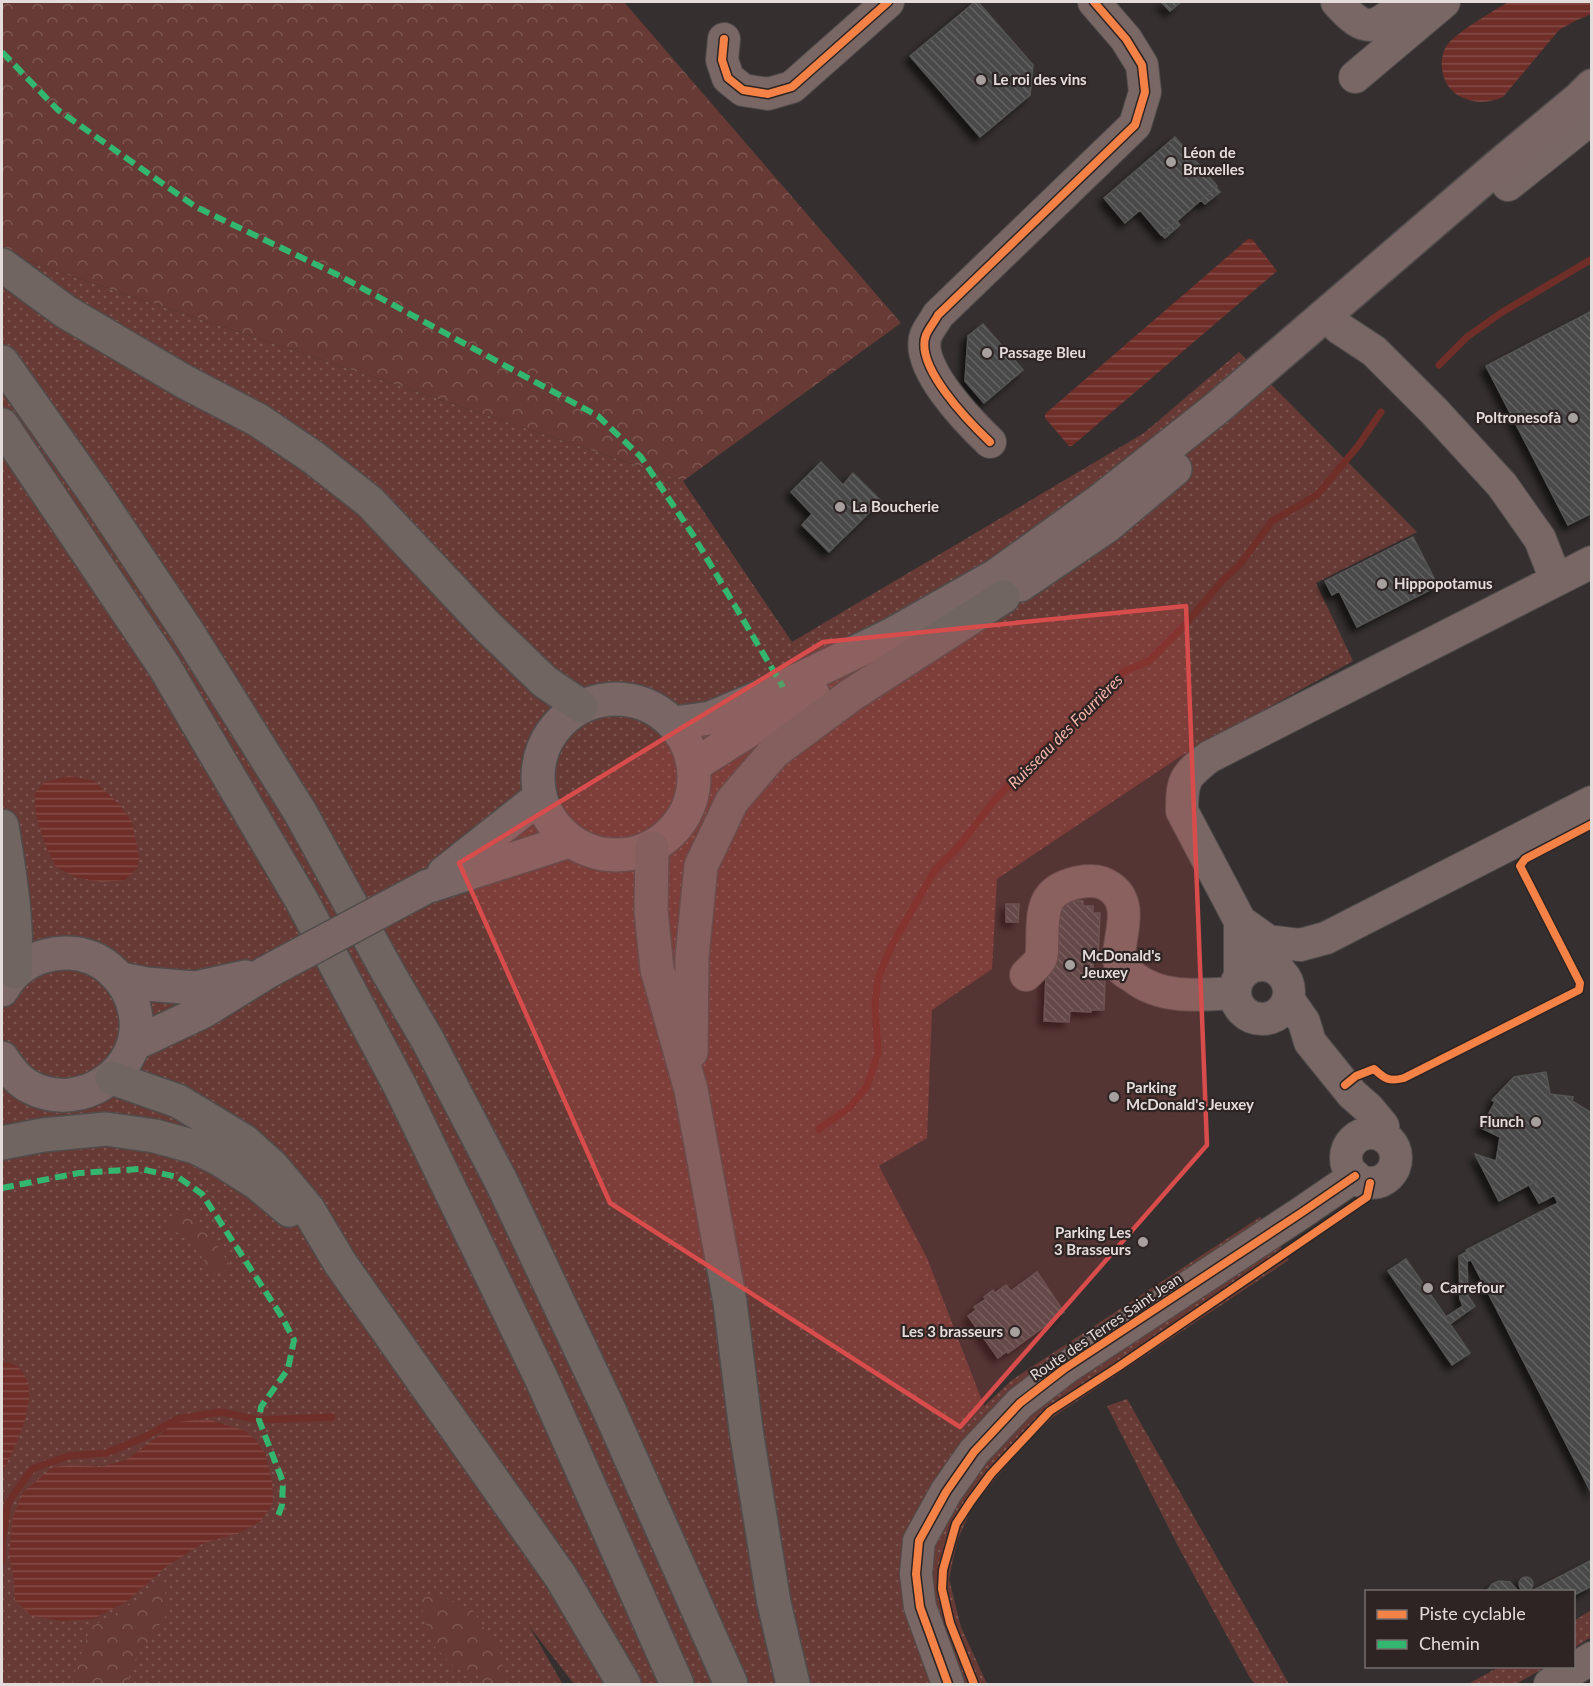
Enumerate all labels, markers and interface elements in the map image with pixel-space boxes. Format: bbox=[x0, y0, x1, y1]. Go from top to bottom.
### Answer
place label: Le roi des vins bbox=[993, 70, 1087, 88]
marker: Le roi des vins bbox=[974, 73, 988, 87]
place label: Léon de Bruxelles bbox=[1183, 143, 1245, 178]
marker: Léon de Bruxelles bbox=[1164, 155, 1178, 169]
place label: Passage Bleu bbox=[999, 343, 1086, 361]
marker: Passage Bleu bbox=[980, 346, 994, 360]
place label: Poltronesofà bbox=[1476, 408, 1561, 426]
marker: Poltronesofà bbox=[1566, 411, 1580, 425]
place label: La Boucherie bbox=[852, 497, 939, 515]
marker: La Boucherie bbox=[833, 500, 847, 514]
place label: Hippopotamus bbox=[1394, 574, 1493, 592]
marker: Hippopotamus bbox=[1375, 577, 1389, 591]
water label: Ruisseau des Fourrières bbox=[1003, 669, 1126, 792]
place label: McDonald's Jeuxey bbox=[1082, 946, 1161, 981]
marker: McDonald's Jeuxey bbox=[1063, 958, 1077, 972]
place label: Parking McDonald's Jeuxey bbox=[1126, 1078, 1254, 1113]
marker: Parking McDonald's Jeuxey bbox=[1107, 1090, 1121, 1104]
place label: Flunch bbox=[1479, 1112, 1524, 1130]
marker: Flunch bbox=[1529, 1115, 1543, 1129]
place label: Parking Les 3 Brasseurs bbox=[1054, 1223, 1131, 1258]
marker: Parking Les 3 Brasseurs bbox=[1136, 1235, 1150, 1249]
street label: Route des Terres Saint Jean bbox=[1026, 1269, 1185, 1384]
place label: Carrefour bbox=[1440, 1278, 1505, 1296]
marker: Carrefour bbox=[1421, 1281, 1435, 1295]
place label: Les 3 brasseurs bbox=[902, 1322, 1003, 1340]
marker: Les 3 brasseurs bbox=[1008, 1325, 1022, 1339]
legend bbox=[1365, 1590, 1575, 1668]
text: Piste cyclable bbox=[1419, 1602, 1526, 1624]
text: Chemin bbox=[1419, 1632, 1480, 1654]

